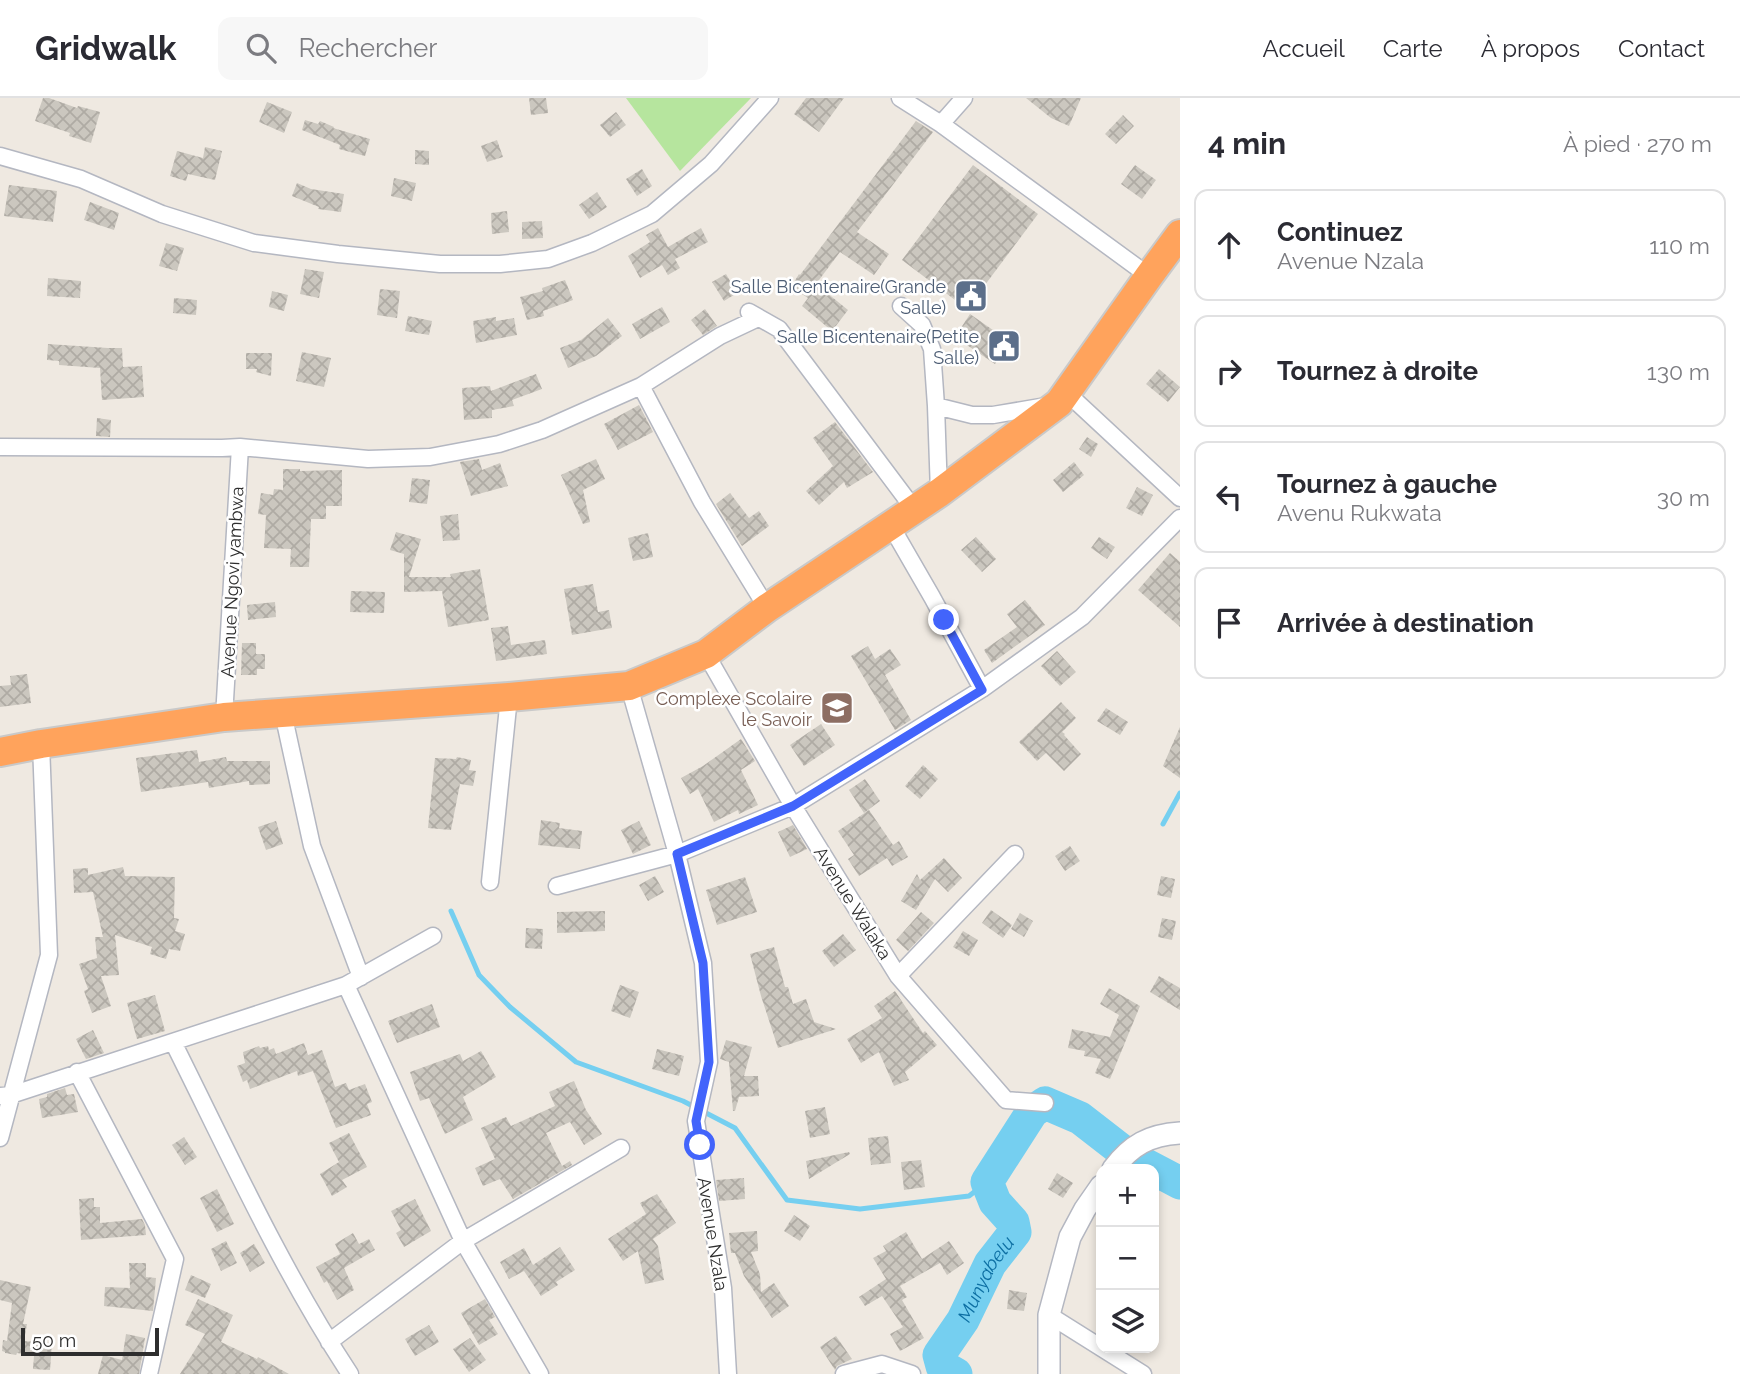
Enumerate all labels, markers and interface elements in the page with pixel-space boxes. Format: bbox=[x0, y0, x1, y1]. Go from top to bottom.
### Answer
search box bbox=[218, 17, 708, 80]
text: Gridwalk bbox=[35, 29, 176, 68]
icon: search bbox=[242, 29, 280, 67]
text: Rechercher bbox=[298, 33, 437, 63]
text: Accueil bbox=[1263, 34, 1345, 63]
text: Carte bbox=[1383, 34, 1443, 63]
text: À propos bbox=[1481, 34, 1580, 63]
text: Contact bbox=[1618, 34, 1705, 63]
text: 4 min bbox=[1208, 126, 1286, 161]
text: À pied · 270 m bbox=[1563, 130, 1712, 157]
text: Continuez bbox=[1277, 217, 1403, 247]
icon: ahead bbox=[1210, 226, 1248, 264]
text: 110 m bbox=[1649, 232, 1710, 259]
text: Avenue Nzala bbox=[1277, 247, 1424, 274]
place label: Salle Bicentenaire(Grande Salle) bbox=[731, 276, 946, 318]
public building icon: Salle Bicentenaire(Grande Salle) bbox=[952, 277, 990, 315]
place label: Salle Bicentenaire(Petite Salle) bbox=[777, 326, 979, 368]
public building icon: Salle Bicentenaire(Petite Salle) bbox=[985, 327, 1023, 365]
icon: right bbox=[1210, 352, 1248, 390]
text: Tournez à droite bbox=[1277, 356, 1478, 386]
text: 130 m bbox=[1647, 358, 1710, 385]
text: Tournez à gauche bbox=[1277, 469, 1497, 499]
icon: left bbox=[1210, 478, 1248, 516]
text: 30 m bbox=[1657, 484, 1710, 511]
street label: Avenue Ngovi yambwa bbox=[217, 486, 247, 678]
text: Avenu Rukwata bbox=[1277, 499, 1442, 526]
route end bbox=[928, 604, 959, 635]
icon: arrive bbox=[1210, 604, 1248, 642]
text: Arrivée à destination bbox=[1277, 608, 1534, 638]
place label: Complexe Scolaire le Savoir bbox=[656, 688, 813, 730]
school or university icon: Complexe Scolaire le Savoir bbox=[818, 689, 856, 727]
street label: Avenue Walaka bbox=[810, 843, 896, 963]
route start bbox=[684, 1129, 715, 1160]
map controls bbox=[1096, 1164, 1159, 1353]
button: + bbox=[1096, 1164, 1159, 1227]
street label: Avenue Nzala bbox=[694, 1176, 732, 1292]
button: − bbox=[1096, 1227, 1159, 1290]
water label: Munyabelu bbox=[953, 1232, 1019, 1325]
button: layers bbox=[1096, 1290, 1159, 1353]
scale bar bbox=[21, 1325, 159, 1357]
text: 50 m bbox=[32, 1329, 76, 1351]

